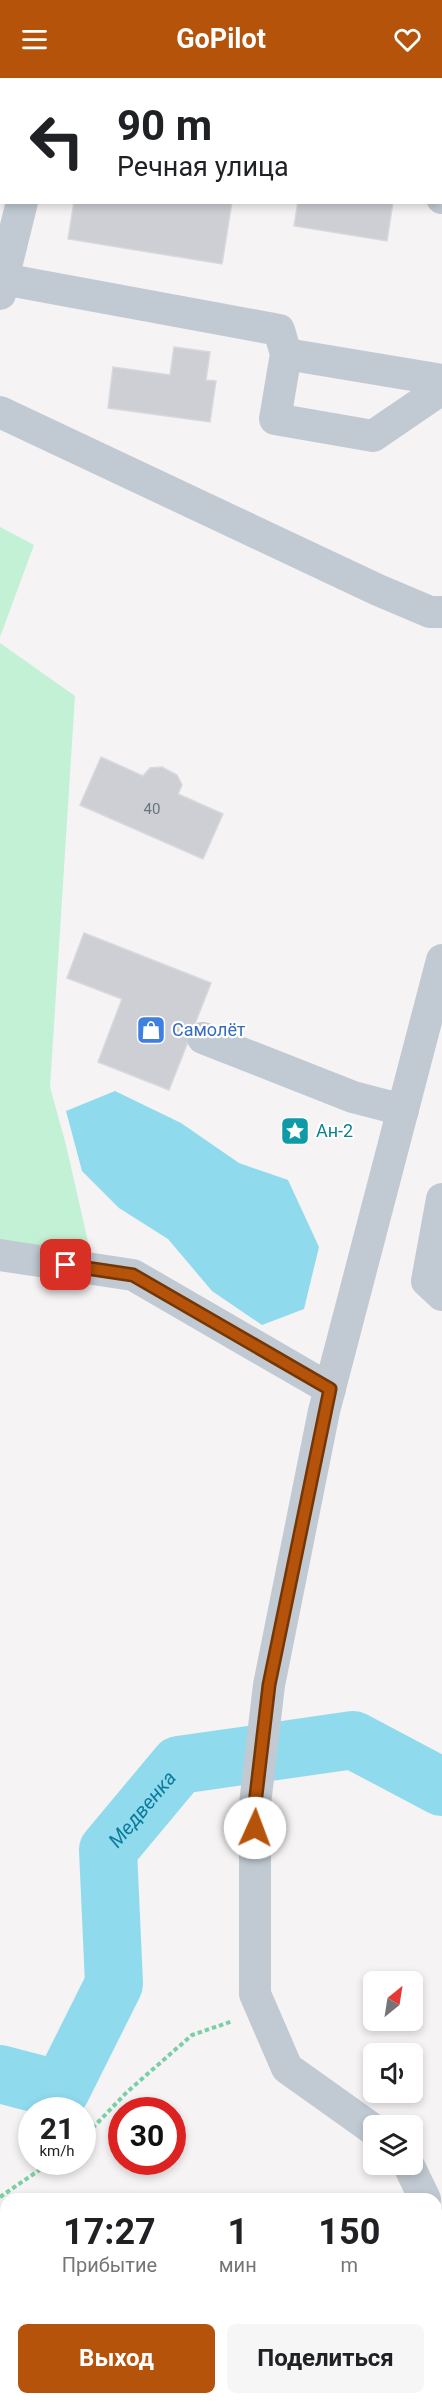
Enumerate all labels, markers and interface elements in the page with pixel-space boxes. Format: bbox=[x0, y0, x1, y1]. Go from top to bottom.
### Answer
icon: menu bbox=[18, 23, 51, 56]
text: GoPilot bbox=[176, 23, 266, 55]
icon: heart bbox=[391, 23, 424, 56]
text: 90 m bbox=[117, 101, 212, 150]
icon: left bbox=[18, 102, 96, 180]
text: Речная улица bbox=[117, 151, 289, 183]
house number: 40 bbox=[144, 800, 160, 818]
shop icon: Самолёт bbox=[135, 1014, 167, 1046]
place label: Самолёт bbox=[172, 1019, 246, 1040]
place icon: Ан-2 bbox=[279, 1115, 311, 1147]
place label: Ан-2 bbox=[316, 1120, 353, 1141]
pin bbox=[40, 1239, 91, 1290]
icon: arrive bbox=[49, 1248, 82, 1281]
water label: Медвенка bbox=[103, 1766, 181, 1852]
position arrow bbox=[223, 1796, 287, 1860]
north arrow bbox=[363, 1971, 423, 2031]
map controls bbox=[363, 1971, 423, 2175]
button: sound bbox=[363, 2043, 423, 2103]
speed limit sign: 30 bbox=[108, 2097, 186, 2175]
text: 21 bbox=[40, 2111, 74, 2146]
button: layers bbox=[363, 2115, 423, 2175]
text: km/h bbox=[39, 2142, 75, 2160]
text: 17:27 bbox=[63, 2211, 156, 2253]
text: 1 bbox=[227, 2211, 248, 2253]
text: 150 bbox=[318, 2211, 380, 2253]
text: Прибытие bbox=[62, 2253, 157, 2277]
text: мин bbox=[219, 2253, 257, 2277]
text: m bbox=[341, 2253, 358, 2277]
button: Выход bbox=[18, 2324, 215, 2393]
button: Поделиться bbox=[227, 2324, 424, 2393]

